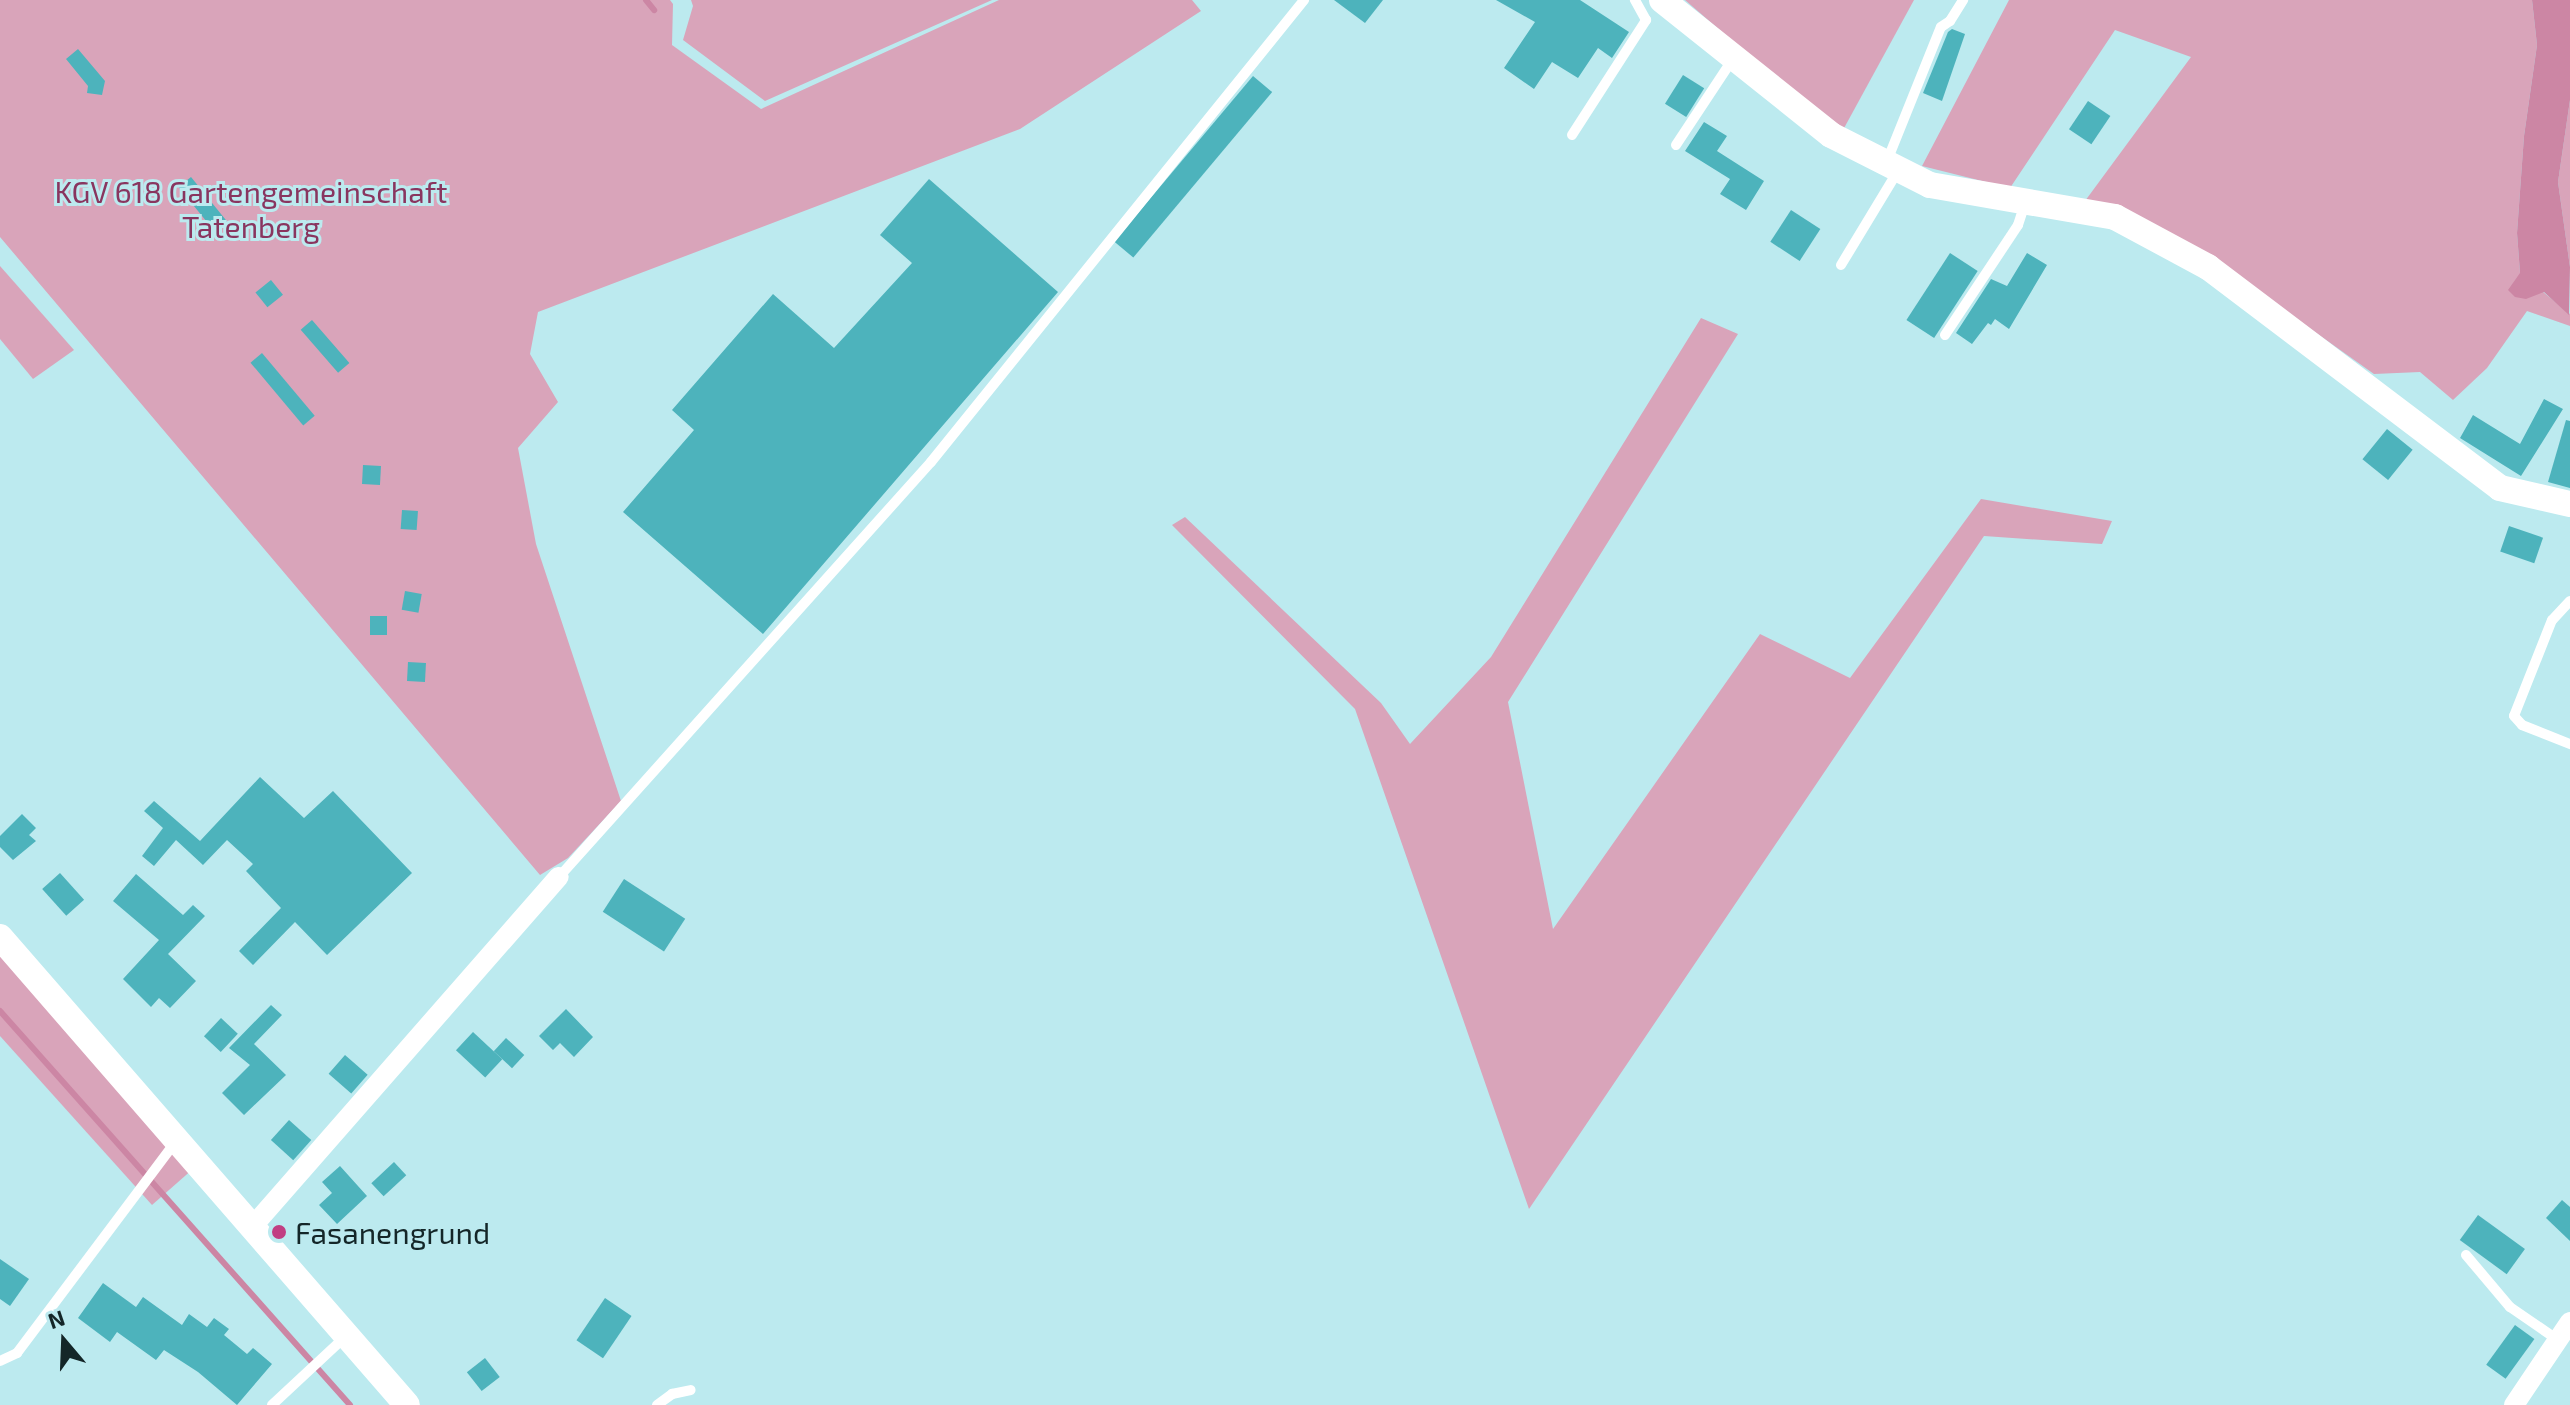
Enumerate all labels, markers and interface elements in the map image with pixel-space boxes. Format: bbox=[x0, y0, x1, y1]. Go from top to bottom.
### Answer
park label: KGV 618 Gartengemeinschaft Tatenberg bbox=[54, 173, 448, 244]
place label: Fasanengrund bbox=[295, 1214, 490, 1250]
marker: Fasanengrund bbox=[270, 1223, 288, 1241]
north arrow bbox=[24, 1301, 104, 1381]
text: N bbox=[44, 1303, 68, 1333]

